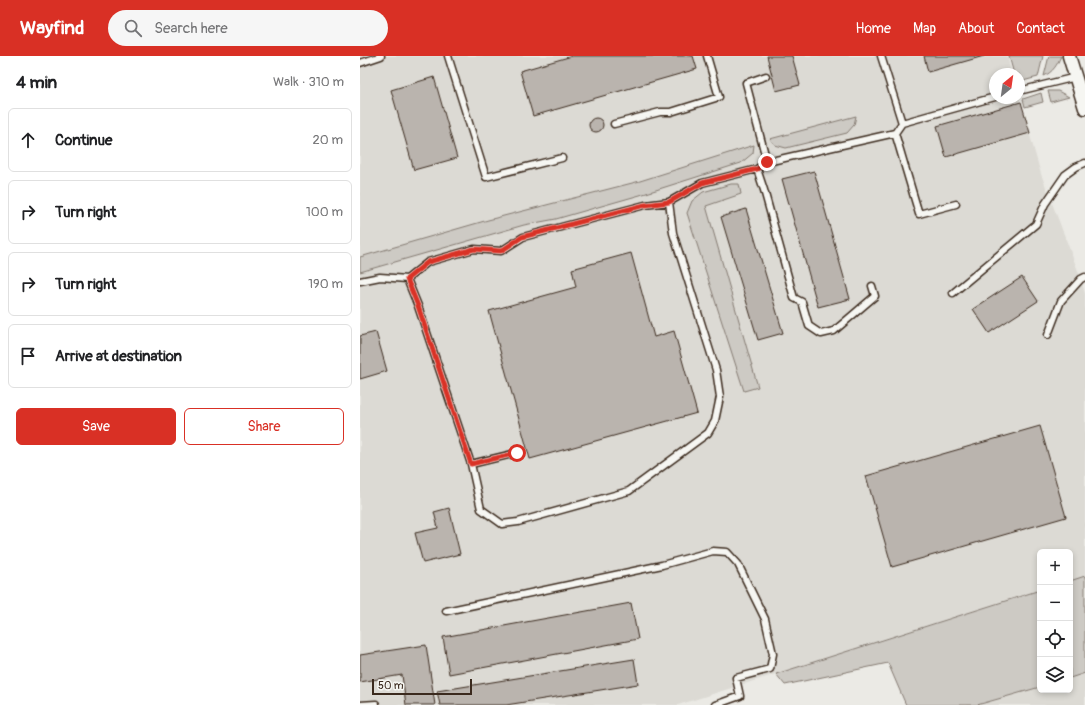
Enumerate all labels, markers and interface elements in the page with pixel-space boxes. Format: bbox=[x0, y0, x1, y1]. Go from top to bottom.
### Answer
search box bbox=[108, 10, 388, 46]
text: Wayfind bbox=[20, 16, 84, 40]
icon: search bbox=[122, 17, 144, 39]
text: Search here bbox=[154, 19, 228, 38]
text: Home bbox=[856, 20, 891, 37]
text: Map bbox=[913, 20, 936, 37]
text: About bbox=[958, 20, 994, 37]
text: Contact bbox=[1016, 20, 1065, 37]
north arrow bbox=[989, 68, 1025, 104]
text: 4 min bbox=[16, 72, 57, 93]
text: Walk · 310 m bbox=[273, 74, 344, 90]
icon: ahead bbox=[17, 129, 39, 151]
text: Continue bbox=[55, 131, 113, 150]
text: 20 m bbox=[312, 132, 343, 148]
route end bbox=[758, 153, 776, 171]
icon: right bbox=[17, 201, 39, 223]
text: Turn right bbox=[55, 203, 116, 222]
text: 100 m bbox=[306, 204, 343, 220]
icon: right bbox=[17, 273, 39, 295]
text: Turn right bbox=[55, 275, 116, 294]
text: 190 m bbox=[308, 276, 343, 292]
icon: arrive bbox=[17, 345, 39, 367]
text: Arrive at destination bbox=[55, 347, 182, 366]
button: Save bbox=[16, 408, 176, 445]
button: Share bbox=[184, 408, 344, 445]
route start bbox=[508, 444, 526, 462]
map controls bbox=[1037, 549, 1073, 693]
button: + bbox=[1037, 549, 1073, 585]
button: − bbox=[1037, 585, 1073, 621]
button: locate bbox=[1037, 621, 1073, 657]
button: layers bbox=[1037, 657, 1073, 693]
scale bar bbox=[372, 677, 472, 696]
text: 50 m bbox=[378, 679, 404, 692]

